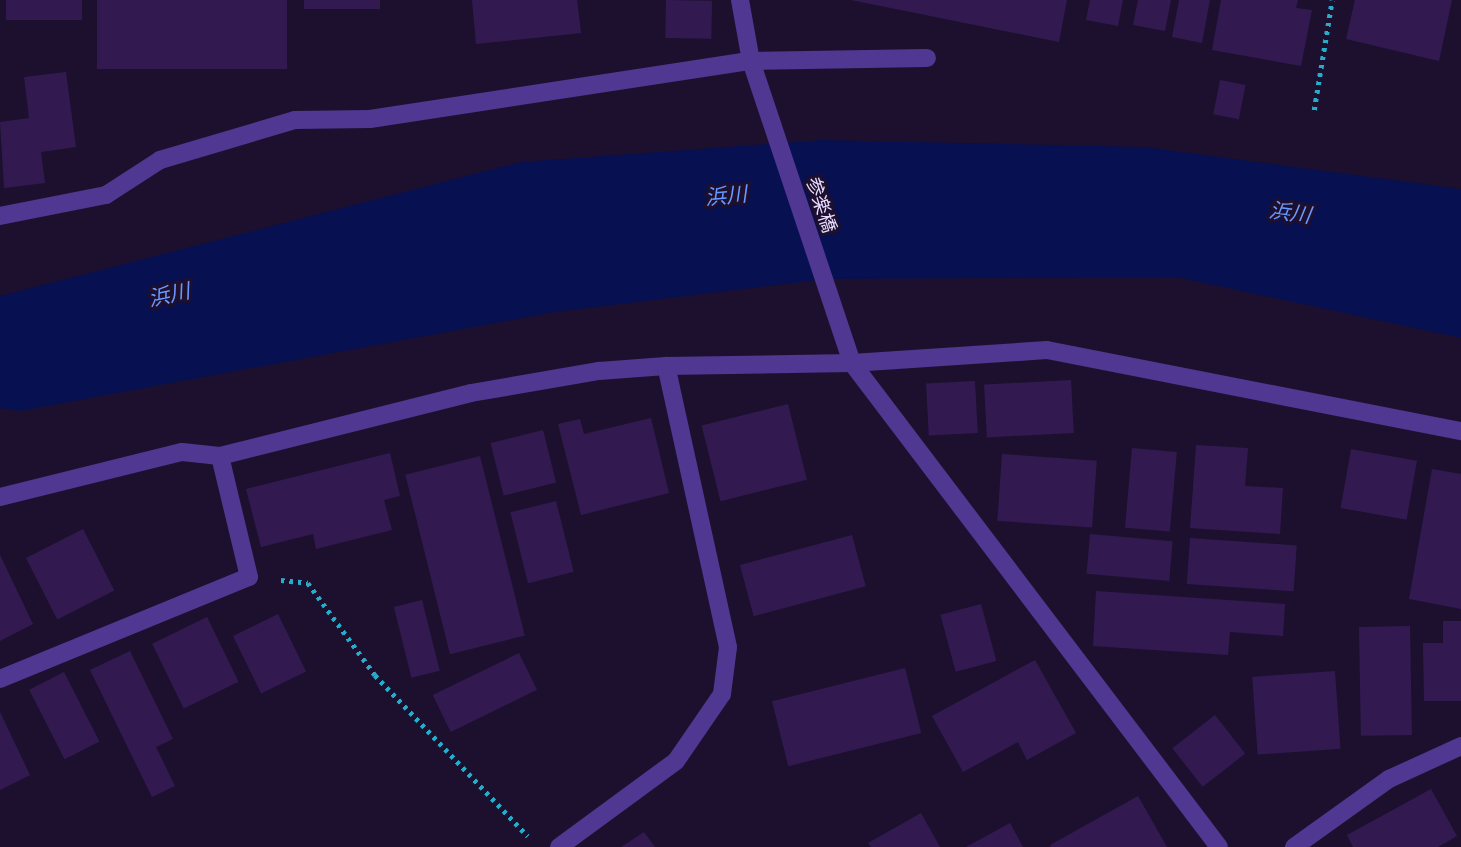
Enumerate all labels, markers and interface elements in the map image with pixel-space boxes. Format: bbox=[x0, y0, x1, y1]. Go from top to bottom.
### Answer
street label: 参楽橋 bbox=[801, 174, 841, 236]
water label: 浜川 bbox=[704, 181, 748, 211]
water label: 浜川 bbox=[1267, 198, 1313, 228]
water label: 浜川 bbox=[146, 278, 192, 312]

